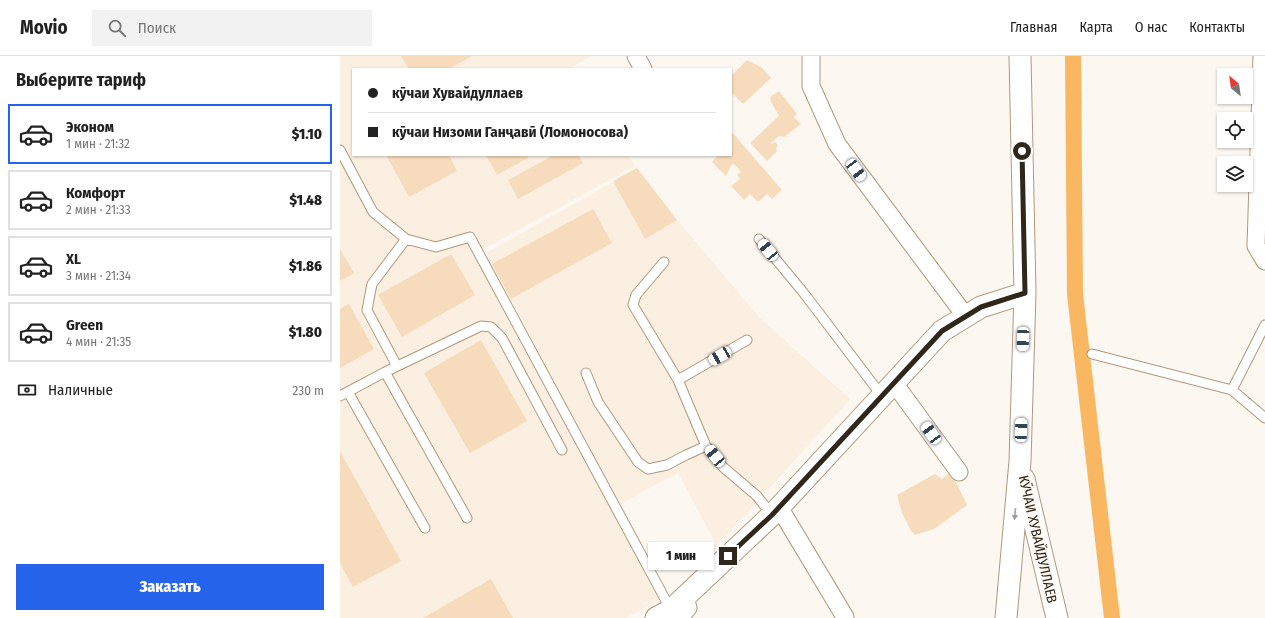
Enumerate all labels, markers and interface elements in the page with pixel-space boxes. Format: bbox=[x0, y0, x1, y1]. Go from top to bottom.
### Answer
search box bbox=[92, 10, 372, 46]
text: Movio bbox=[20, 16, 68, 39]
icon: search bbox=[106, 17, 128, 39]
text: Поиск bbox=[138, 19, 176, 37]
text: Главная bbox=[1010, 19, 1057, 36]
text: Карта bbox=[1079, 19, 1113, 36]
text: О нас bbox=[1135, 19, 1167, 36]
text: Контакты bbox=[1189, 19, 1245, 36]
north arrow bbox=[1217, 68, 1253, 104]
map controls bbox=[1217, 68, 1253, 192]
text: Выберите тариф bbox=[16, 69, 146, 91]
text: кӯчаи Хувайдуллаев bbox=[392, 84, 523, 102]
button: locate bbox=[1217, 112, 1253, 148]
icon: car bbox=[18, 116, 54, 152]
text: Эконом bbox=[66, 118, 114, 136]
text: кӯчаи Низоми Ганҷавӣ (Ломоносова) bbox=[392, 123, 628, 141]
text: $1.10 bbox=[292, 125, 322, 143]
text: 1 мин · 21:32 bbox=[66, 136, 130, 151]
route start bbox=[1013, 142, 1031, 160]
button: layers bbox=[1217, 156, 1253, 192]
car bbox=[844, 157, 868, 183]
icon: car bbox=[18, 182, 54, 218]
text: Комфорт bbox=[66, 184, 125, 202]
text: $1.48 bbox=[289, 191, 322, 209]
text: 2 мин · 21:33 bbox=[66, 202, 131, 217]
car bbox=[756, 237, 780, 263]
icon: car bbox=[18, 248, 54, 284]
text: XL bbox=[66, 250, 81, 268]
text: $1.86 bbox=[289, 257, 322, 275]
text: 3 мин · 21:34 bbox=[66, 268, 131, 283]
icon: car bbox=[18, 314, 54, 350]
text: Green bbox=[66, 316, 103, 334]
text: $1.80 bbox=[289, 323, 322, 341]
car bbox=[1017, 327, 1029, 351]
text: 4 мин · 21:35 bbox=[66, 334, 131, 349]
car bbox=[707, 345, 733, 367]
icon: cash bbox=[16, 379, 38, 401]
text: Наличные bbox=[48, 381, 113, 399]
text: 230 m bbox=[293, 383, 324, 398]
car bbox=[1015, 418, 1027, 442]
car bbox=[919, 420, 943, 446]
car bbox=[703, 443, 727, 469]
street label: КӮЧАИ ХУВАЙДУЛЛАЕВ bbox=[1015, 474, 1061, 605]
one-way arrow bbox=[1012, 508, 1018, 520]
callout: 1 мин bbox=[648, 542, 714, 570]
route end bbox=[719, 547, 737, 565]
text: 1 мин bbox=[666, 548, 696, 563]
button: Заказать bbox=[16, 564, 324, 610]

